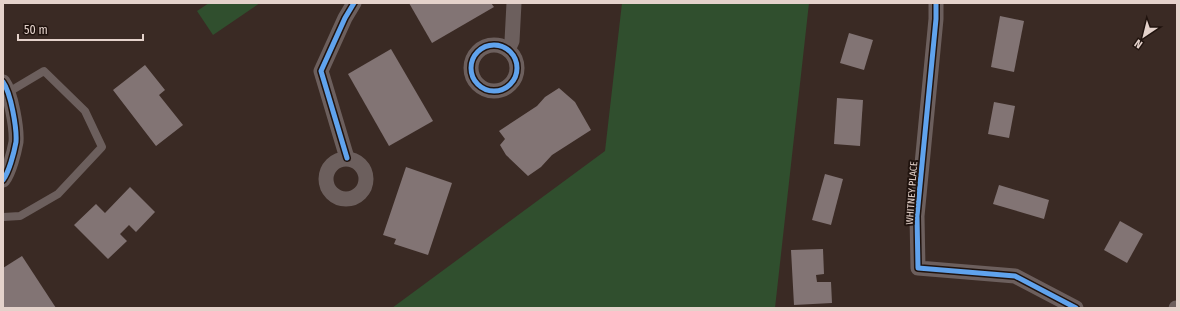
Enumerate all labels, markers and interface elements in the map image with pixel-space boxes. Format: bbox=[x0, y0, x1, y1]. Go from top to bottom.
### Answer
scale bar bbox=[18, 16, 143, 42]
north arrow bbox=[1124, 16, 1164, 56]
text: 50 m bbox=[24, 23, 48, 37]
text: N bbox=[1132, 37, 1145, 51]
street label: WHITNEY PLACE bbox=[904, 161, 920, 225]

